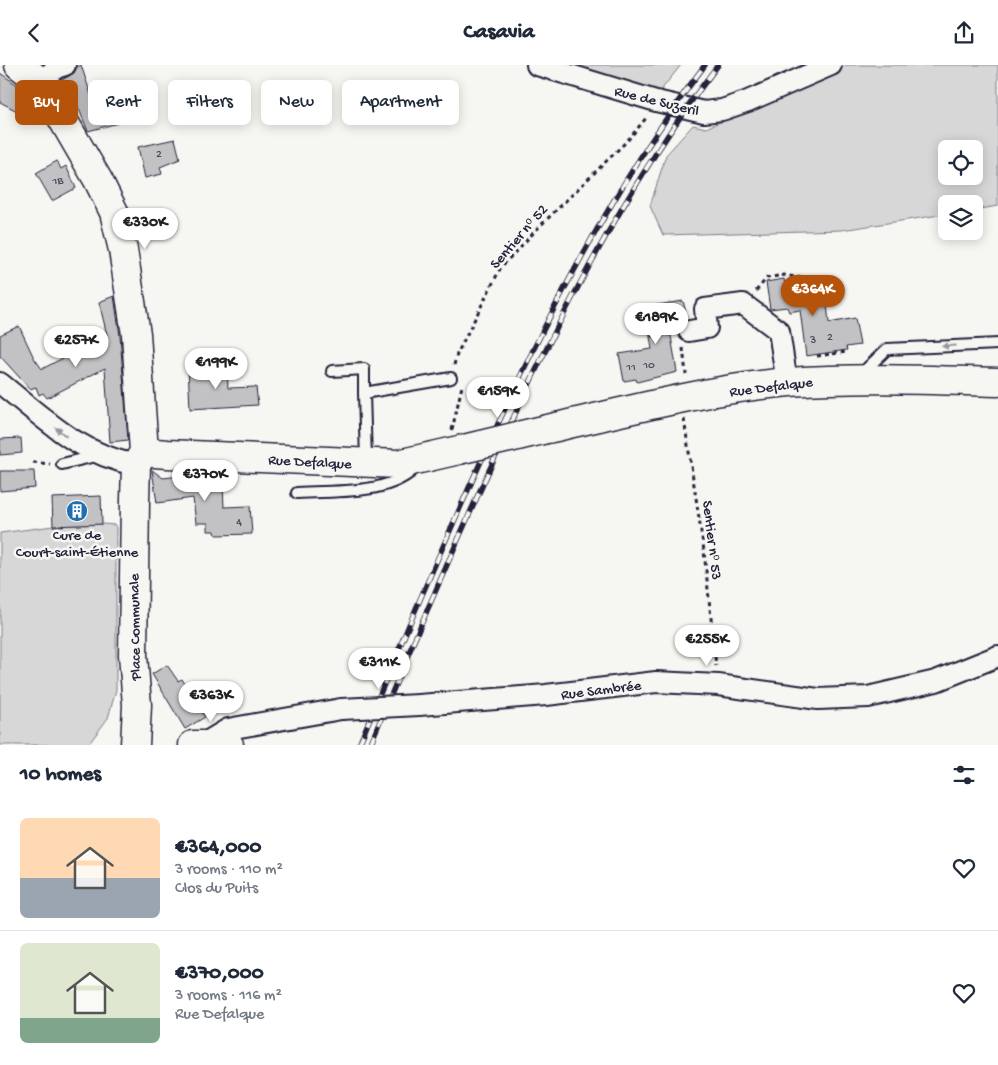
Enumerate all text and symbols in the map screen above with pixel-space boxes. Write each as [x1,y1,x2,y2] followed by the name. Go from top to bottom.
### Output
[20,19,48,47] icon: back
[950,19,978,47] icon: share
[463,20,535,46] text: Casavia
[15,80,78,125] chip: Buy
[88,80,158,125] chip: Rent
[168,80,251,125] chip: Filters
[261,80,332,125] chip: New
[342,80,459,125] chip: Apartment
[612,83,701,121] street label: Rue de Suzeril
[938,140,983,240] map controls
[938,140,983,185] button: locate
[156,148,162,162] house number: 2
[52,175,64,189] house number: 1B
[938,195,983,240] button: layers
[487,201,552,273] street label: Sentier nᵒ 52
[110,207,180,250] pin: €330K
[123,214,167,233] text: €330K
[778,275,848,317] pin: €364K
[792,281,834,300] text: €364K
[621,303,691,345] pin: €189K
[635,309,677,328] text: €189K
[41,325,111,368] pin: €257K
[827,331,833,345] house number: 2
[55,332,97,351] text: €257K
[809,334,816,348] house number: 3
[941,342,957,350] one-way arrow
[181,347,251,390] pin: €199K
[196,354,236,373] text: €199K
[642,359,655,373] house number: 10
[625,361,636,375] house number: 11
[729,374,814,402] street label: Rue Defalque
[463,377,533,419] pin: €159K
[477,383,519,402] text: €159K
[55,426,68,437] one-way arrow
[268,452,352,474] street label: Rue Defalque
[170,459,240,502] pin: €370K
[183,466,227,485] text: €370K
[65,499,89,523] building icon: Cure de Court-saint-Étienne
[697,500,725,581] street label: Sentier nᵒ 53
[236,516,242,530] house number: 4
[16,527,139,562] place label: Cure de Court-saint-Étienne
[126,573,146,682] street label: Place Communale
[672,625,742,667] pin: €255K
[685,631,729,650] text: €255K
[344,647,414,690] pin: €311K
[359,654,399,673] text: €311K
[560,677,643,705] street label: Rue Sambrée
[176,681,246,723] pin: €363K
[189,687,233,706] text: €363K
[950,761,978,789] icon: filters
[20,763,101,788] text: 10 homes
[175,836,261,861] text: €364,000
[60,838,120,898] icon: home
[950,854,978,882] icon: heart
[175,861,283,880] text: 3 rooms · 110 m²
[175,880,258,899] text: Clos du Puits
[175,962,264,987] text: €370,000
[60,963,120,1023] icon: home
[950,979,978,1007] icon: heart
[175,987,282,1006] text: 3 rooms · 116 m²
[175,1006,264,1025] text: Rue Defalque

